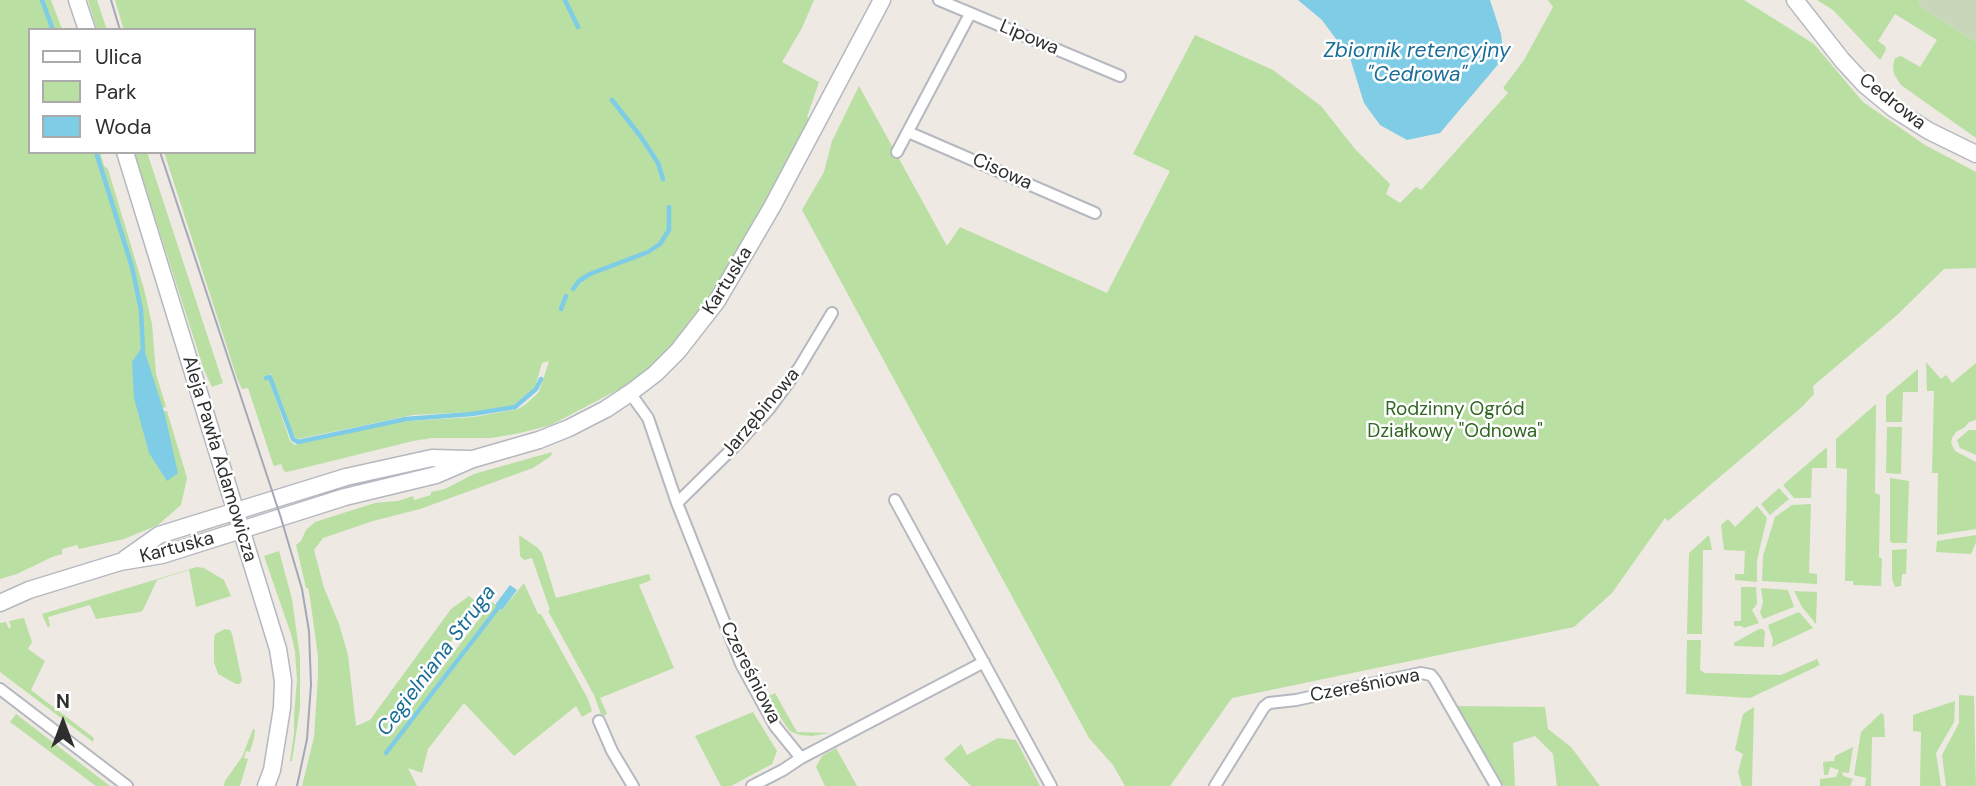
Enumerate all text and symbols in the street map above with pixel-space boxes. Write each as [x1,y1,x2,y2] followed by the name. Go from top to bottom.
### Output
[996,15,1062,61] street label: Lipowa
[28,28,256,154] legend
[1323,38,1511,88] water label: Zbiornik retencyjny "Cedrowa"
[95,43,142,71] text: Ulica
[1854,69,1930,135] street label: Cedrowa
[95,78,136,106] text: Park
[95,113,151,141] text: Woda
[969,149,1035,195] street label: Cisowa
[698,243,758,319] street label: Kartuska
[177,353,261,565] street label: Aleja Pawła Adamowicza
[717,364,805,462] street label: Jarzębinowa
[1367,399,1543,443] park label: Rodzinny Ogród Działkowy "Odnowa"
[137,527,217,569] street label: Kartuska
[372,581,502,741] water label: Cegielniana Struga
[715,618,785,728] street label: Czereśniowa
[1308,664,1422,708] street label: Czereśniowa
[28,688,98,758] north arrow
[56,689,70,714] text: N

